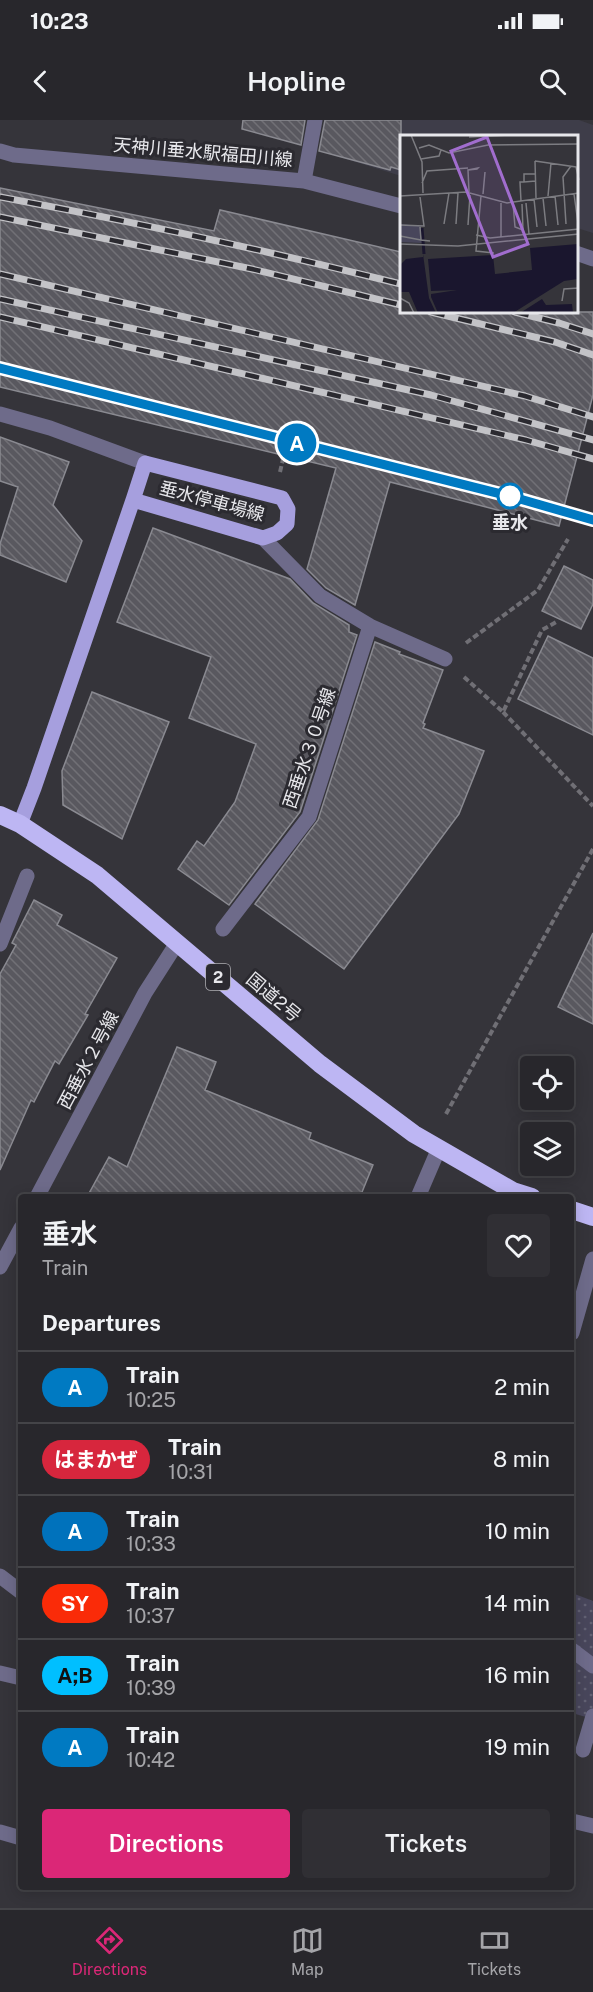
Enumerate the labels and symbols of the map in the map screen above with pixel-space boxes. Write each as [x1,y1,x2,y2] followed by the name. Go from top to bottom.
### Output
[112,134,294,170] street label: 天神川垂水駅福田川線
[400,135,578,314] inset map
[278,424,316,462] line badge: A
[157,477,267,525] street label: 垂水停車場線
[497,483,523,509] marker: 垂水
[492,512,528,533] place label: 垂水
[279,685,339,811] street label: 西垂水３０号線
[206,964,230,990] road number: 2
[242,968,306,1026] street label: 国道2号
[53,1007,123,1113] street label: 西垂水２号線

